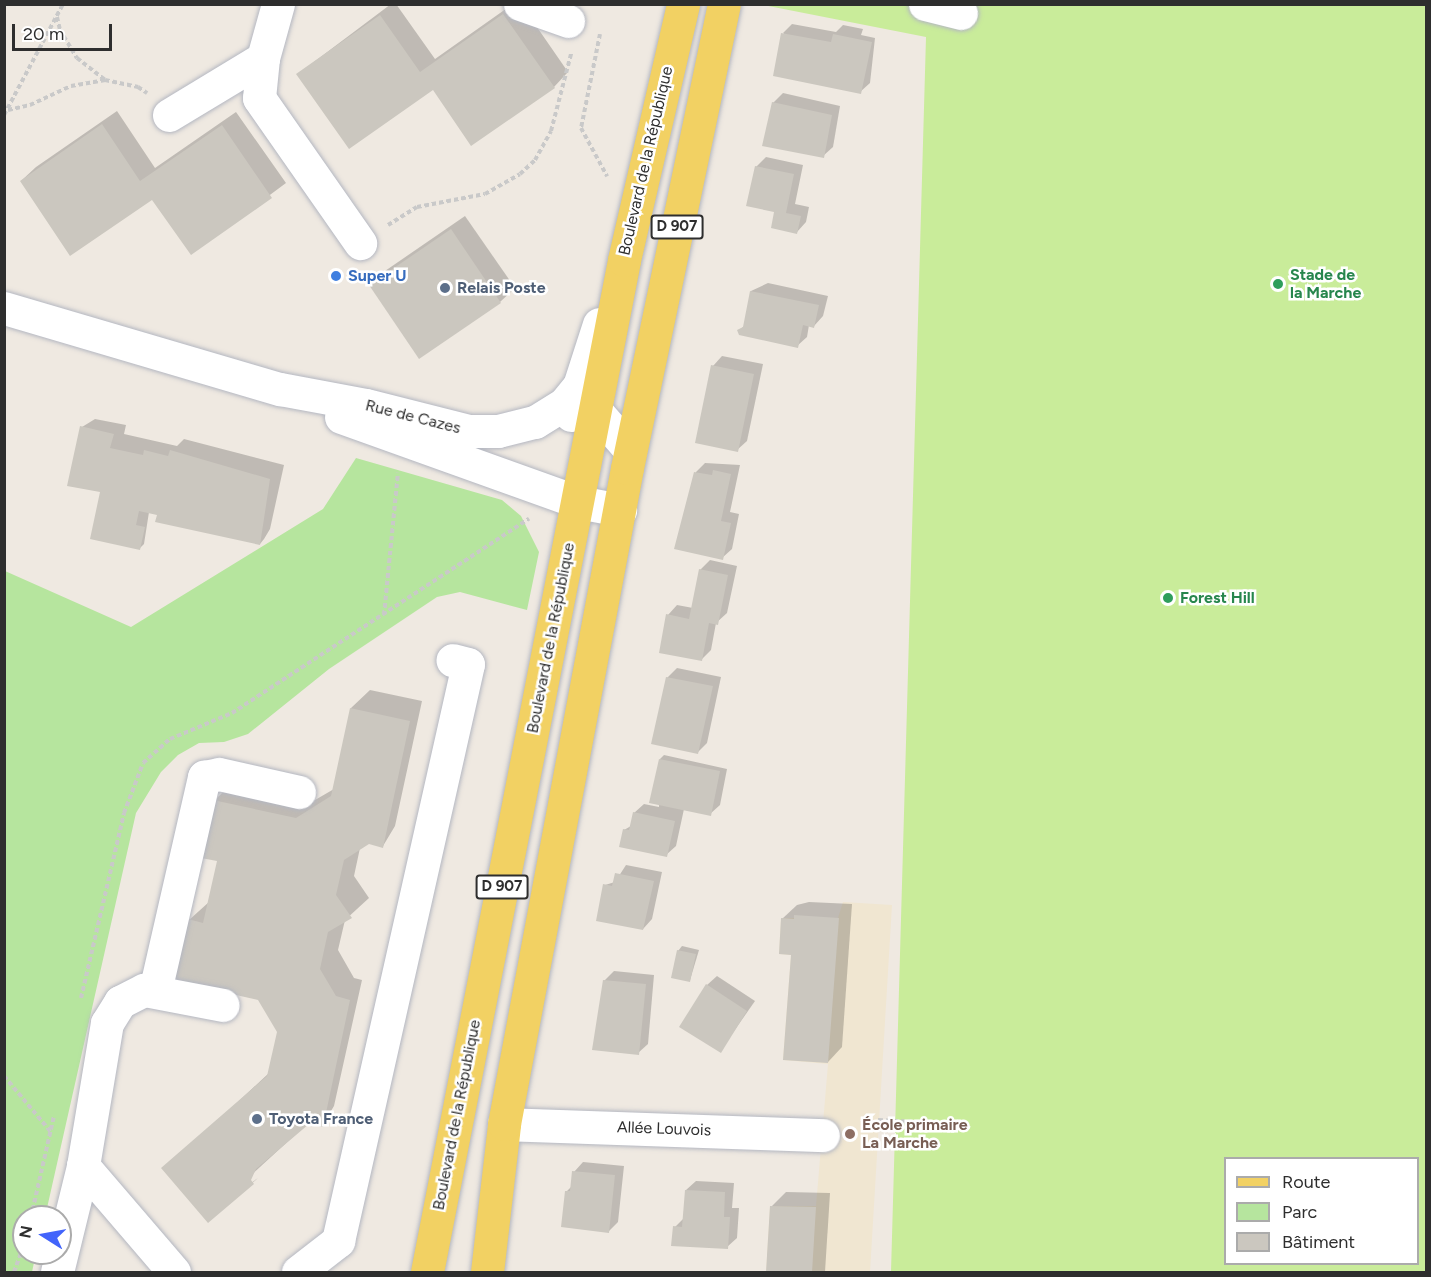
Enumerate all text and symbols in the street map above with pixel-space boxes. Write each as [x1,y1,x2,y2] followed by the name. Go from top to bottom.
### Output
[15,12,116,50] scale bar
[23,23,64,45] text: 20 m
[615,65,677,257] street label: Boulevard de la République
[650,215,704,239] road number: D 907
[1290,265,1361,303] place label: Stade de la Marche
[348,266,406,286] place label: Super U
[329,269,343,283] marker: Super U
[1271,277,1285,291] marker: Stade de la Marche
[457,278,545,298] place label: Relais Poste
[438,281,452,295] marker: Relais Poste
[363,396,463,438] street label: Rue de Cazes
[523,541,579,735] street label: Boulevard de la République
[1180,588,1255,608] place label: Forest Hill
[1161,591,1175,605] marker: Forest Hill
[475,875,529,899] road number: D 907
[429,1018,485,1212] street label: Boulevard de la République
[269,1109,373,1129] place label: Toyota France
[250,1112,264,1126] marker: Toyota France
[862,1115,968,1153] place label: École primaire La Marche
[616,1118,712,1140] street label: Allée Louvois
[843,1127,857,1141] marker: École primaire La Marche
[1224,1157,1419,1265] legend
[1282,1171,1330,1193] text: Route
[1282,1201,1317,1223] text: Parc
[12,1205,72,1265] north arrow
[15,1224,36,1240] text: N
[1282,1231,1355,1253] text: Bâtiment

